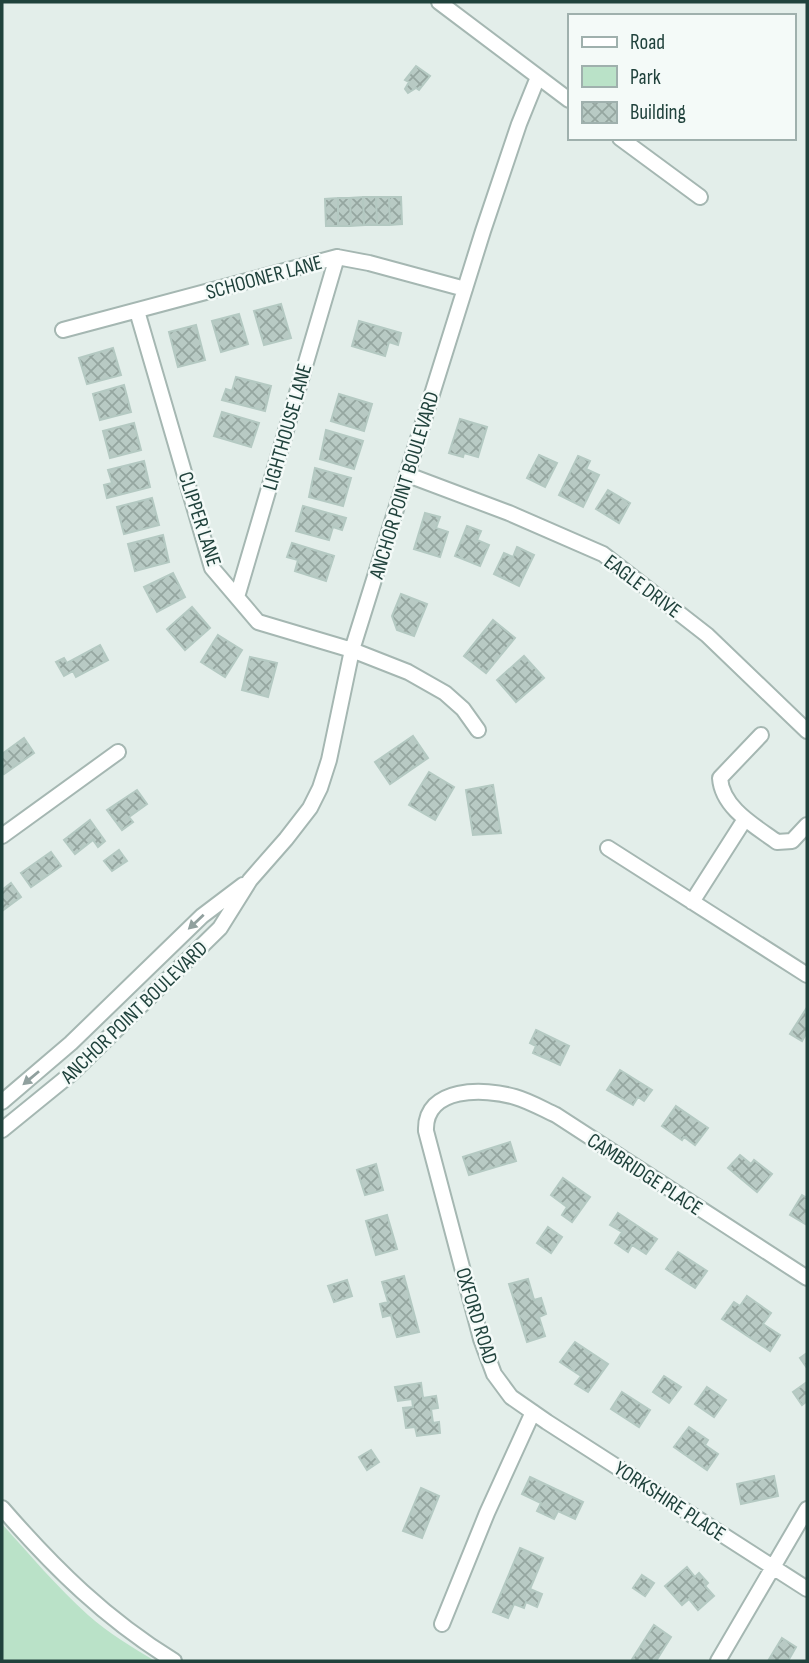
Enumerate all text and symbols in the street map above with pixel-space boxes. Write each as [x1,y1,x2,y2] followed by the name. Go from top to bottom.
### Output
[568,14,795,140] legend
[630,30,665,55] text: Road
[630,65,661,90] text: Park
[630,100,686,125] text: Building
[203,250,325,305] street label: SCHOONER LANE
[257,361,317,493] street label: LIGHTHOUSE LANE
[364,389,445,583] street label: ANCHOR POINT BOULEVARD
[173,469,227,570] street label: CLIPPER LANE
[599,549,686,623] street label: EAGLE DRIVE
[188,913,205,929] one-way arrow
[55,936,213,1090] street label: ANCHOR POINT BOULEVARD
[23,1070,40,1085] one-way arrow
[582,1128,707,1221] street label: CAMBRIDGE PLACE
[450,1265,503,1368] street label: OXFORD ROAD
[609,1456,730,1547] street label: YORKSHIRE PLACE

